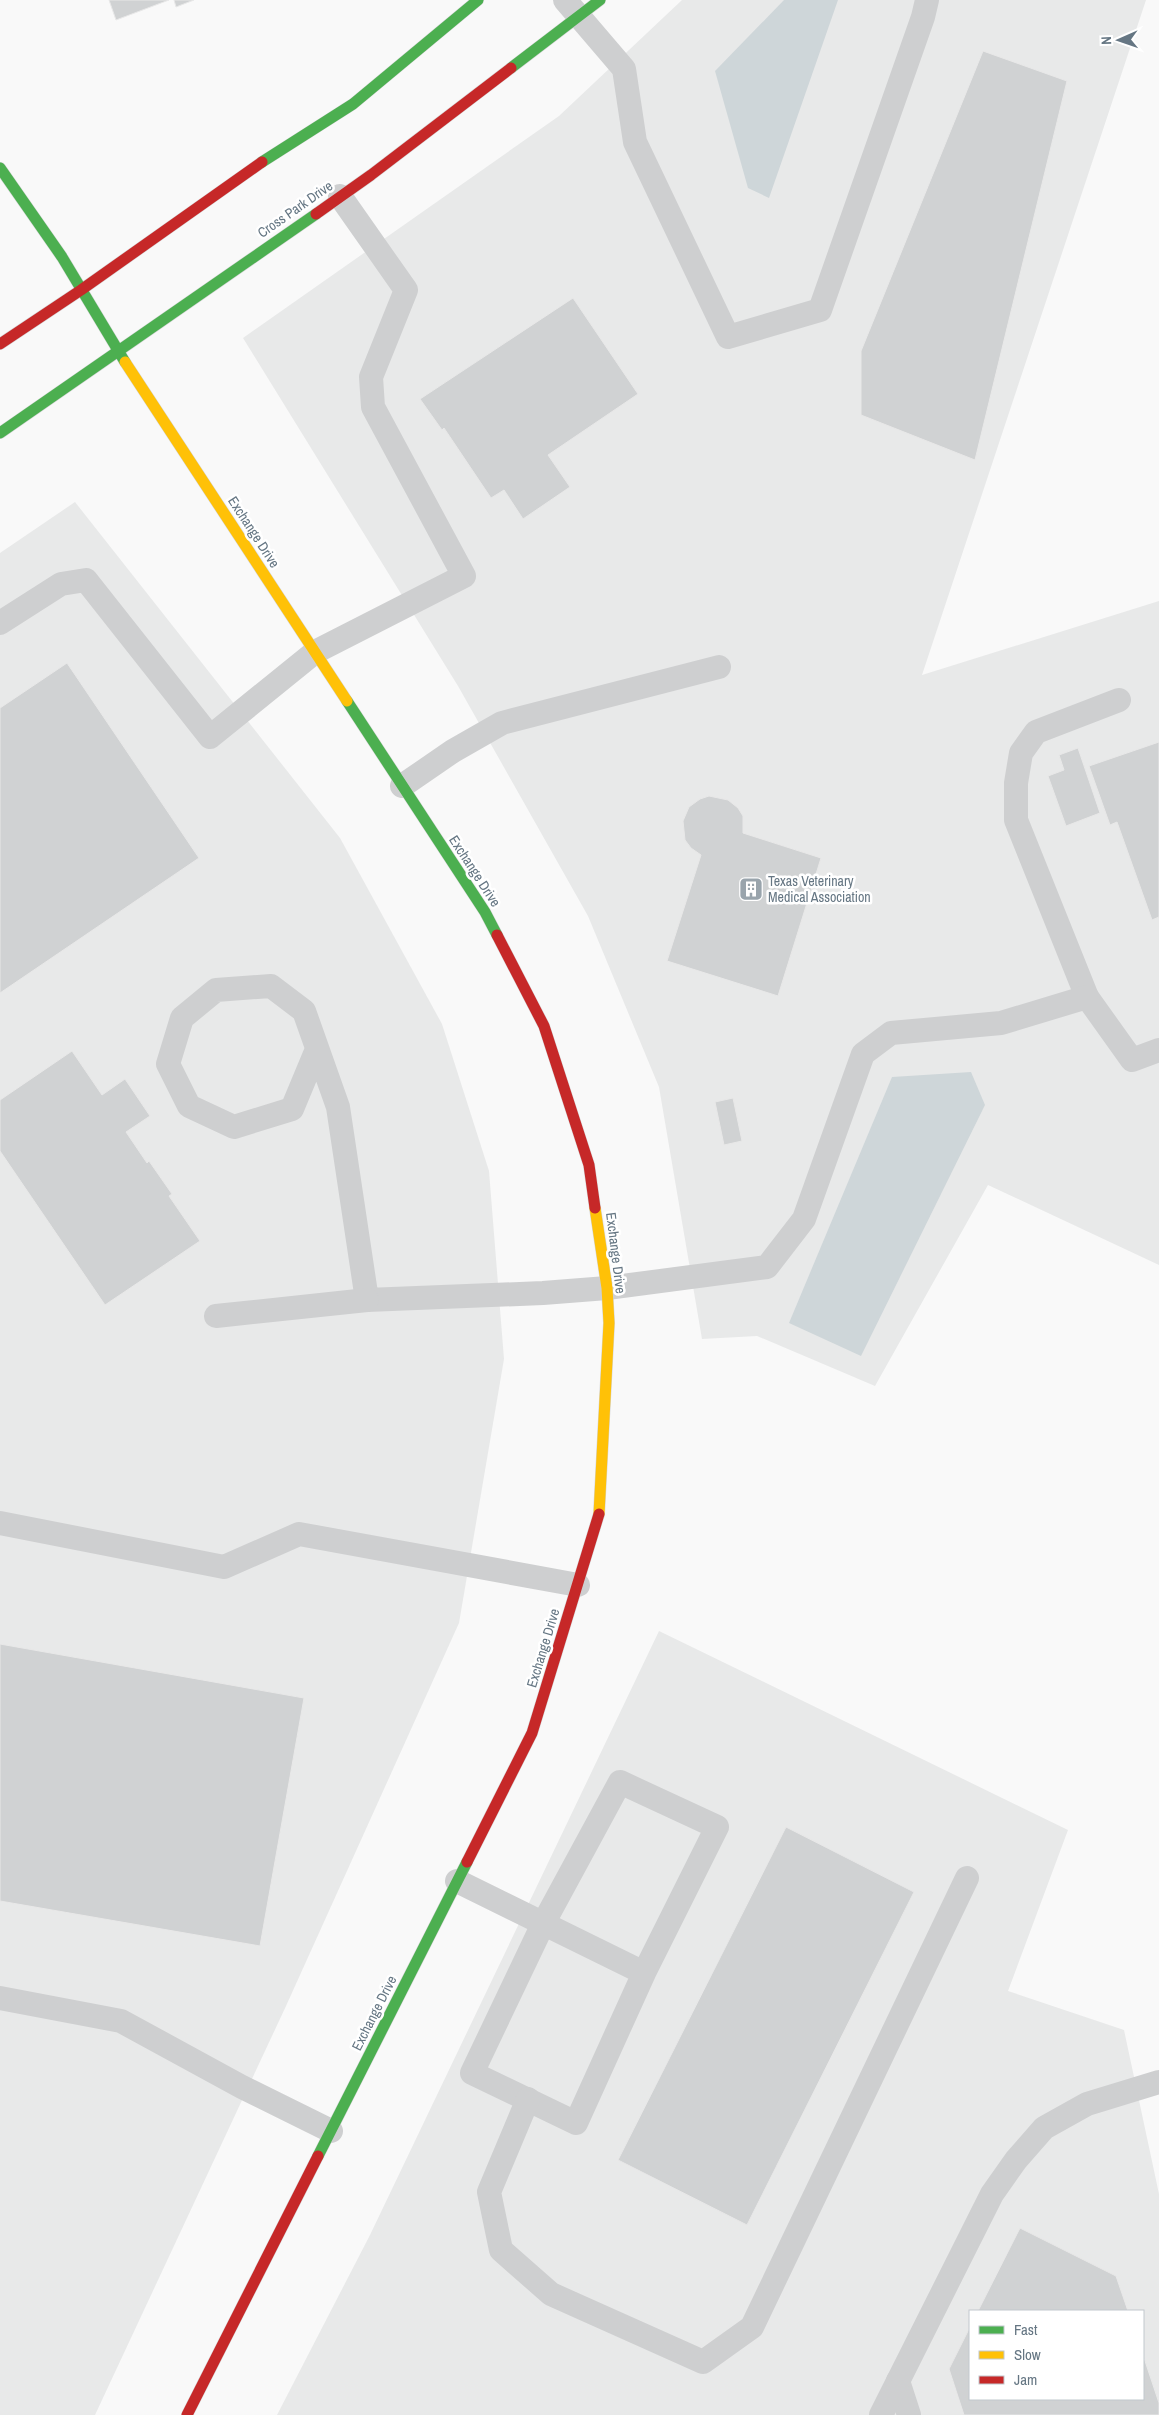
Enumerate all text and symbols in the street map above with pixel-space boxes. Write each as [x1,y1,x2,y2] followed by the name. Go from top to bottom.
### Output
[1094,15,1144,65] north arrow
[1097,36,1115,45] text: N
[254,177,336,241] street label: Cross Park Drive
[224,493,284,571] street label: Exchange Drive
[445,832,505,910] street label: Exchange Drive
[768,872,871,906] place label: Texas Veterinary Medical Association
[738,876,764,902] building icon: Texas Veterinary Medical Association
[602,1211,630,1295] street label: Exchange Drive
[522,1606,564,1690] street label: Exchange Drive
[347,1973,401,2053] street label: Exchange Drive
[969,2310,1144,2400] legend
[1014,2319,1038,2340] text: Fast
[1014,2344,1041,2365] text: Slow
[1014,2369,1037,2390] text: Jam

